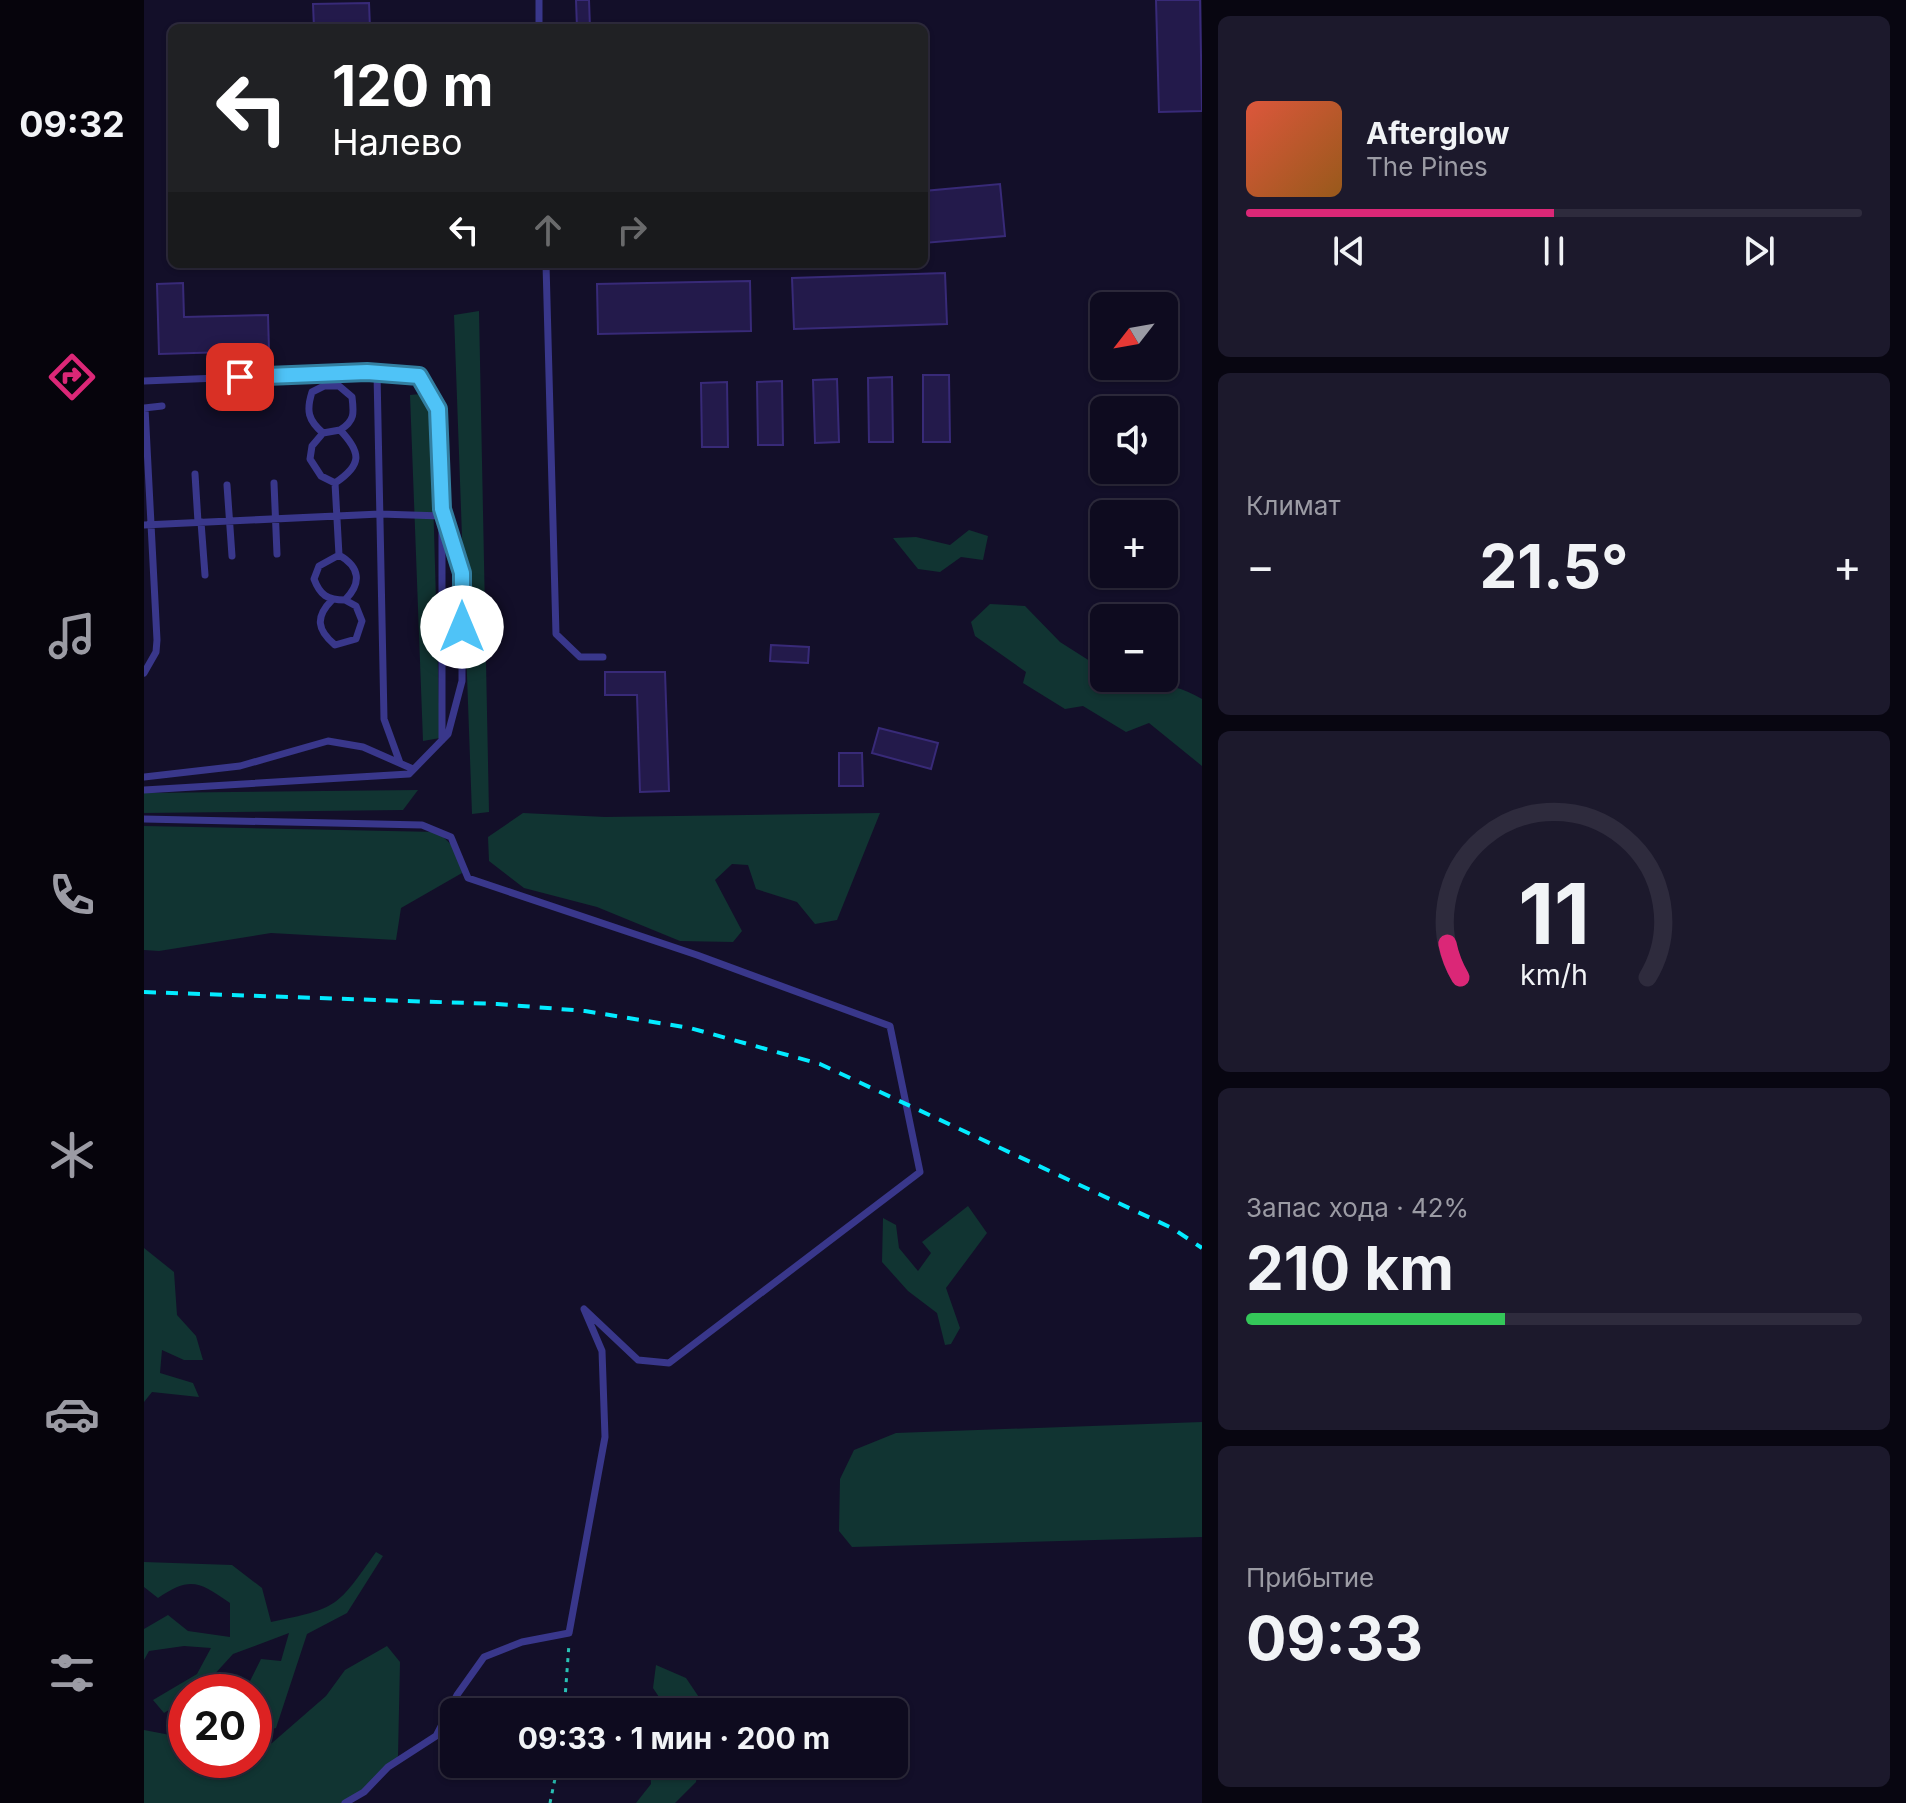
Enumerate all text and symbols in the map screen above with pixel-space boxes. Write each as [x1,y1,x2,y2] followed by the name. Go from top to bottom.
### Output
[332,52,494,120] text: 120 m
[200,56,304,160] icon: left
[19,102,125,146] text: 09:32
[1366,115,1510,151] text: Afterglow
[332,120,463,164] text: Налево
[1366,151,1488,182] text: The Pines
[442,208,486,252] icon: left
[526,208,570,252] icon: ahead
[610,208,654,252] icon: right
[1327,229,1371,273] icon: previous
[1532,229,1576,273] icon: pause
[1737,229,1781,273] icon: next
[1090,292,1178,380] north arrow
[1090,292,1178,692] map controls
[206,343,274,411] pin
[44,349,100,405] icon: directions
[218,355,262,399] icon: arrive
[1090,396,1178,484] button: sound
[1246,490,1341,521] text: Климат
[1090,500,1178,588] button: +
[1480,530,1628,602] text: 21.5°
[1246,539,1275,593] text: −
[1833,539,1862,593] text: +
[420,585,504,669] position arrow
[1090,604,1178,692] button: −
[44,608,100,664] icon: music
[1518,862,1590,963] text: 11
[44,867,100,923] icon: phone
[1520,957,1588,992] text: km/h
[44,1127,100,1183] icon: climate
[1246,1192,1469,1223] text: Запас хода · 42%
[1246,1232,1454,1304] text: 210 km
[44,1386,100,1442] icon: car
[1246,1562,1374,1593] text: Прибытие
[1246,1602,1423,1674] text: 09:33
[44,1645,100,1701] icon: filters
[168,1674,272,1778] speed limit sign: 20
[518,1720,830,1756] text: 09:33 · 1 мин · 200 m

